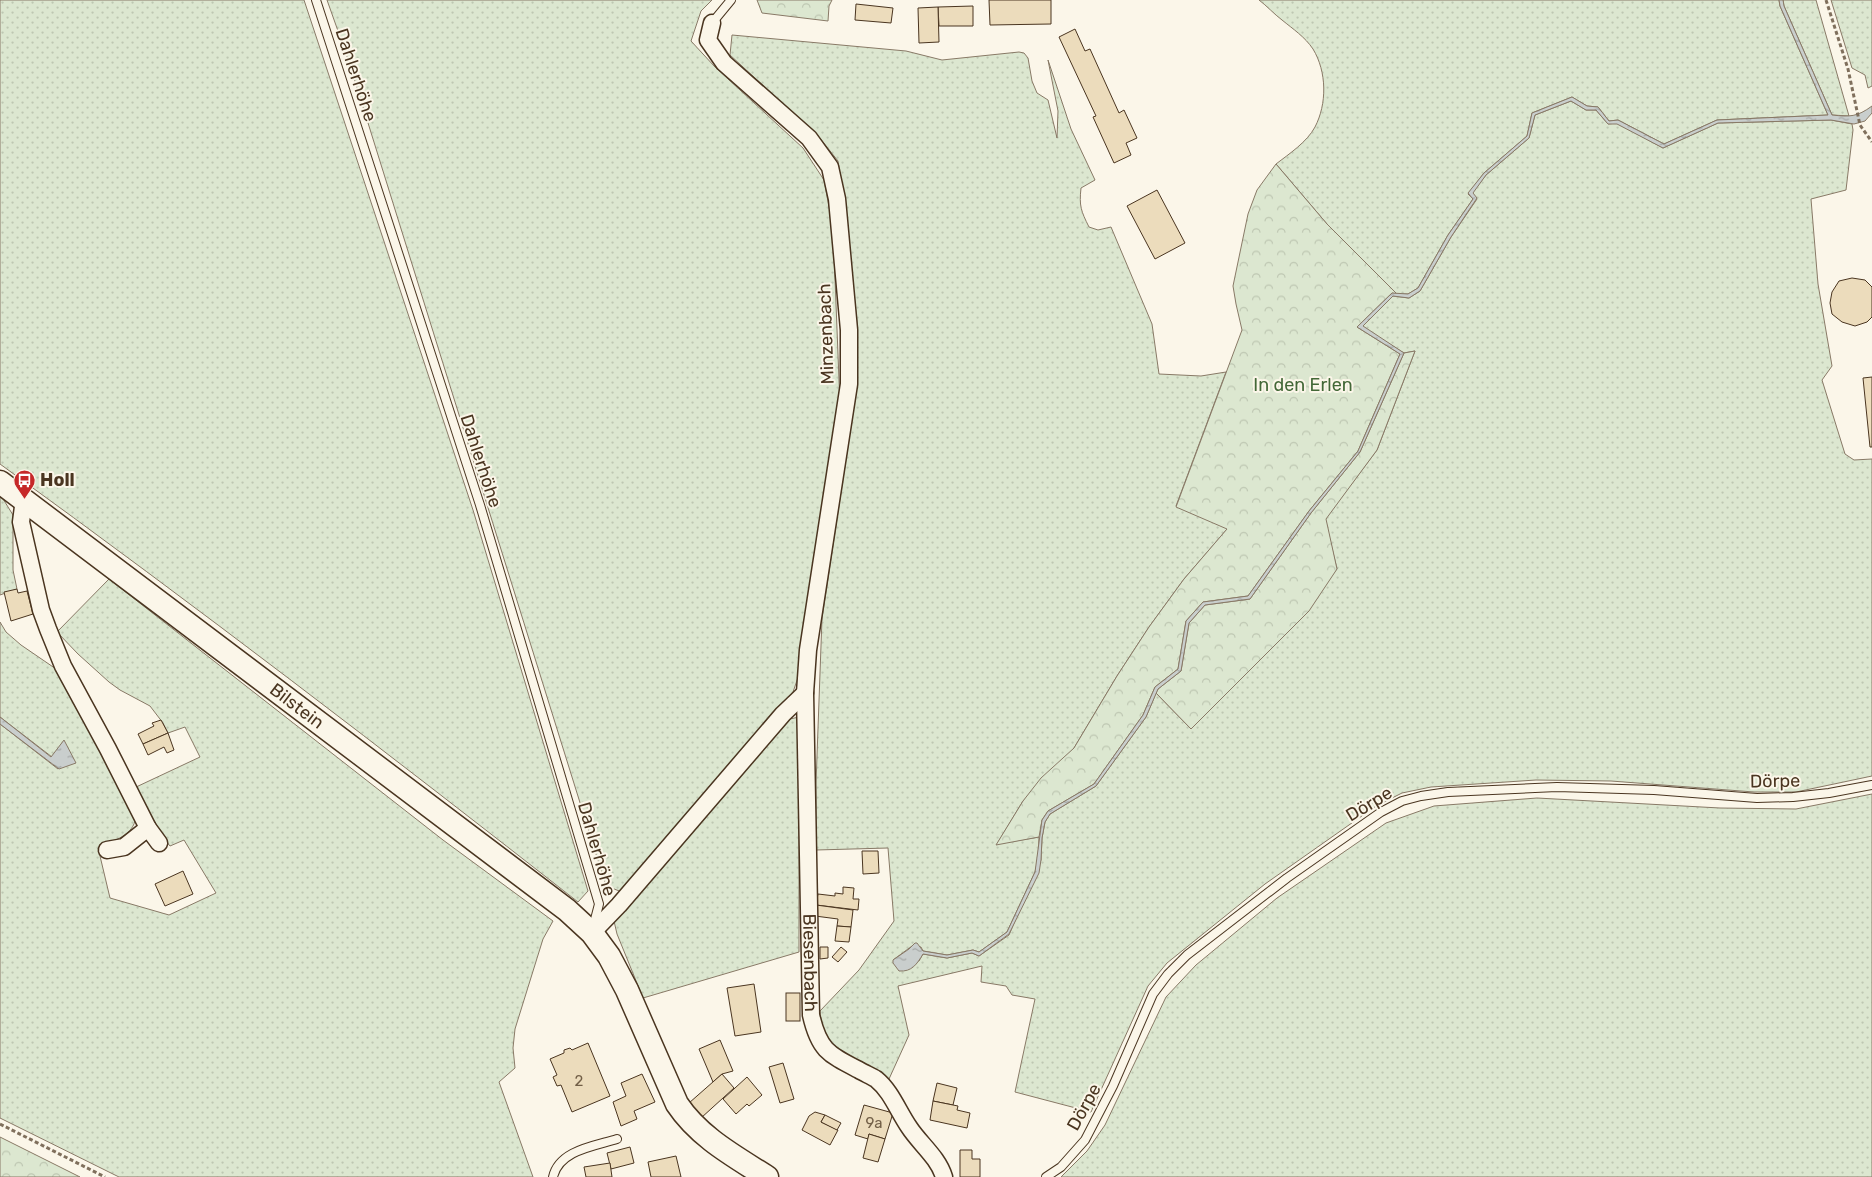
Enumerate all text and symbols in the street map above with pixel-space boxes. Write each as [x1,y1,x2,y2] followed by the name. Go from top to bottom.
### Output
[331,26,381,124] street label: Dahlerhöhe
[813,283,839,385] street label: Minzenbach
[1253,374,1353,396] park label: In den Erlen
[456,412,506,510] street label: Dahlerhöhe
[12,468,36,499] bus stop icon: Holl
[40,469,75,491] place label: Holl
[265,679,328,734] street label: Bilstein
[1750,770,1800,792] street label: Dörpe
[1342,782,1396,826] street label: Dörpe
[573,799,621,899] street label: Dahlerhöhe
[798,913,822,1012] street label: Biesenbach
[575,1072,584,1090] house number: 2
[1062,1080,1106,1134] street label: Dörpe
[865,1114,883,1132] house number: 9a

